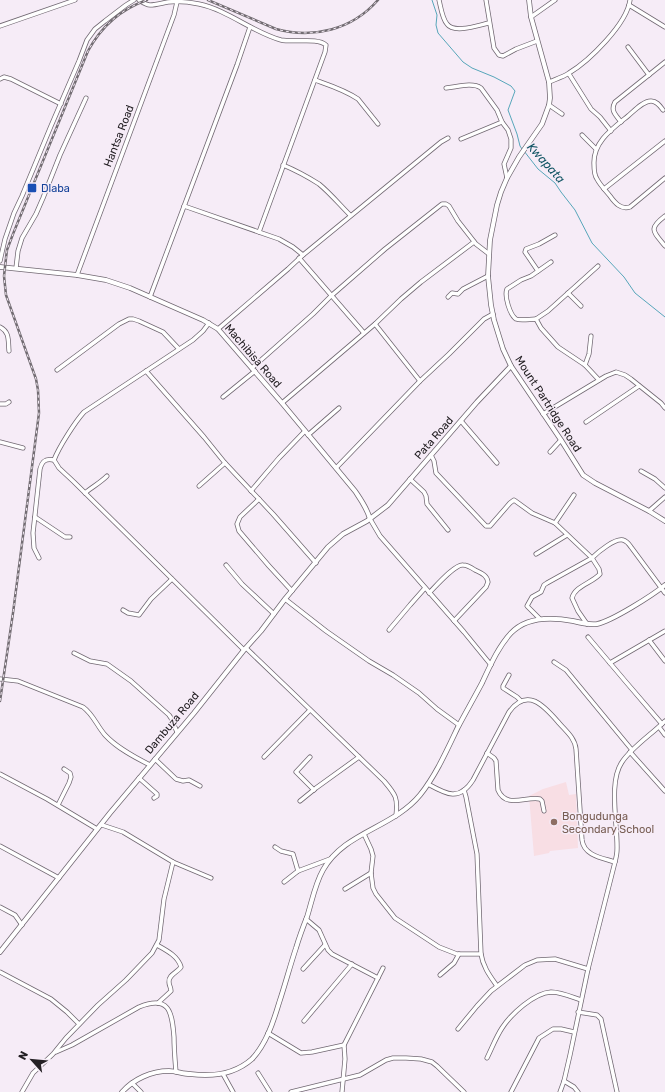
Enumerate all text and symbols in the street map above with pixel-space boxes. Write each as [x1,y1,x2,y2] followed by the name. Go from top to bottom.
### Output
[101,103,137,169] street label: Hantsa Road
[524,140,568,186] water label: Kwapata
[26,182,38,194] marker: Dlaba
[41,182,70,195] place label: Dlaba
[222,322,284,390] street label: Machibisa Road
[512,354,584,454] street label: Mount Partridge Road
[412,414,456,462] street label: Pata Road
[142,689,202,757] street label: Dambuza Road
[562,810,654,836] place label: Bongudunga Secondary School
[549,817,559,827] marker: Bongudunga Secondary School
[12,1040,52,1080] north arrow
[16,1049,31,1062] text: N

